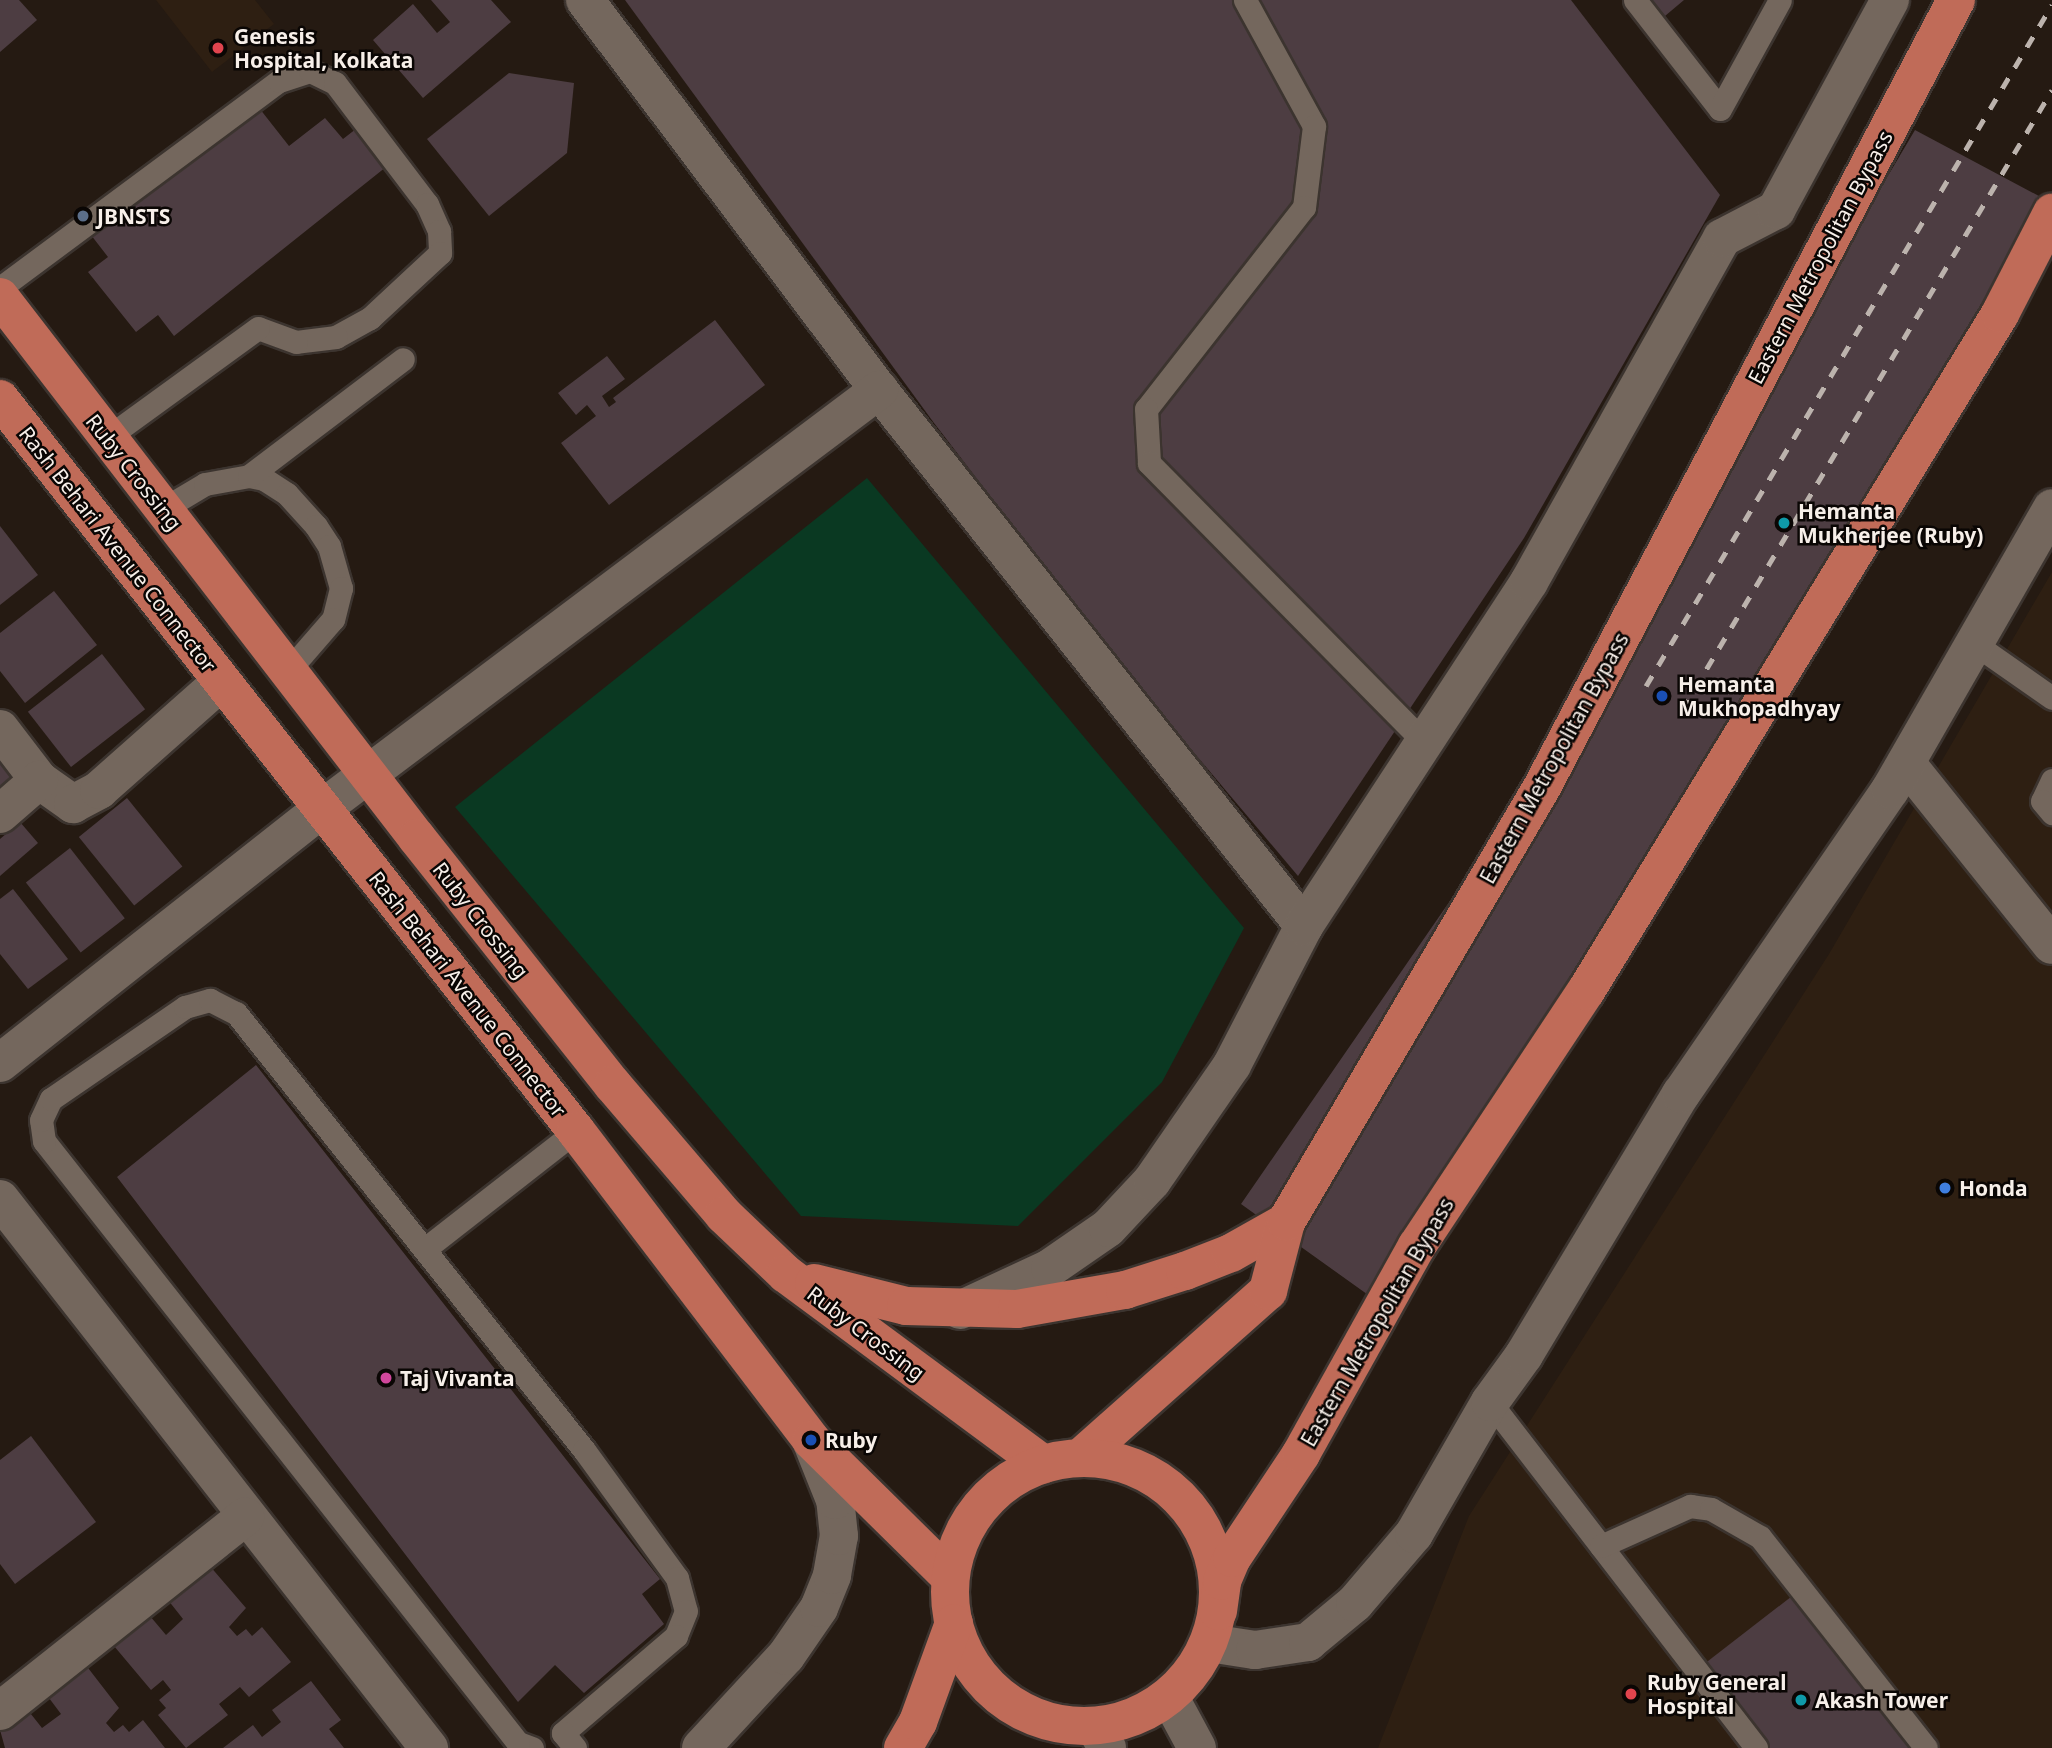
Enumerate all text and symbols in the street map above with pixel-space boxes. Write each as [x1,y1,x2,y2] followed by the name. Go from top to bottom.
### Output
[234,23,413,73] place label: Genesis Hospital, Kolkata
[208,38,228,58] marker: Genesis Hospital, Kolkata
[1742,126,1898,388] street label: Eastern Metropolitan Bypass
[97,203,170,229] place label: JBNSTS
[75,208,91,224] marker: JBNSTS
[81,409,187,535] street label: Ruby Crossing
[14,421,222,677] street label: Rash Behari Avenue Connector
[1798,498,1983,548] place label: Hemanta Mukherjee (Ruby)
[1776,515,1792,531] marker: Hemanta Mukherjee (Ruby)
[1474,628,1634,888] street label: Eastern Metropolitan Bypass
[1678,671,1841,721] place label: Hemanta Mukhopadhyay
[1652,686,1672,706] marker: Hemanta Mukhopadhyay
[428,857,534,983] street label: Ruby Crossing
[364,866,572,1122] street label: Rash Behari Avenue Connector
[1959,1175,2028,1201] place label: Honda
[1937,1180,1953,1196] marker: Honda
[1295,1193,1459,1451] street label: Eastern Metropolitan Bypass
[802,1281,930,1385] street label: Ruby Crossing
[400,1365,515,1391] place label: Taj Vivanta
[378,1370,394,1386] marker: Taj Vivanta
[825,1427,877,1453] place label: Ruby
[803,1432,819,1448] marker: Ruby
[1647,1669,1786,1719] place label: Ruby General Hospital
[1621,1684,1641,1704] marker: Ruby General Hospital
[1815,1687,1948,1713] place label: Akash Tower
[1793,1692,1809,1708] marker: Akash Tower

